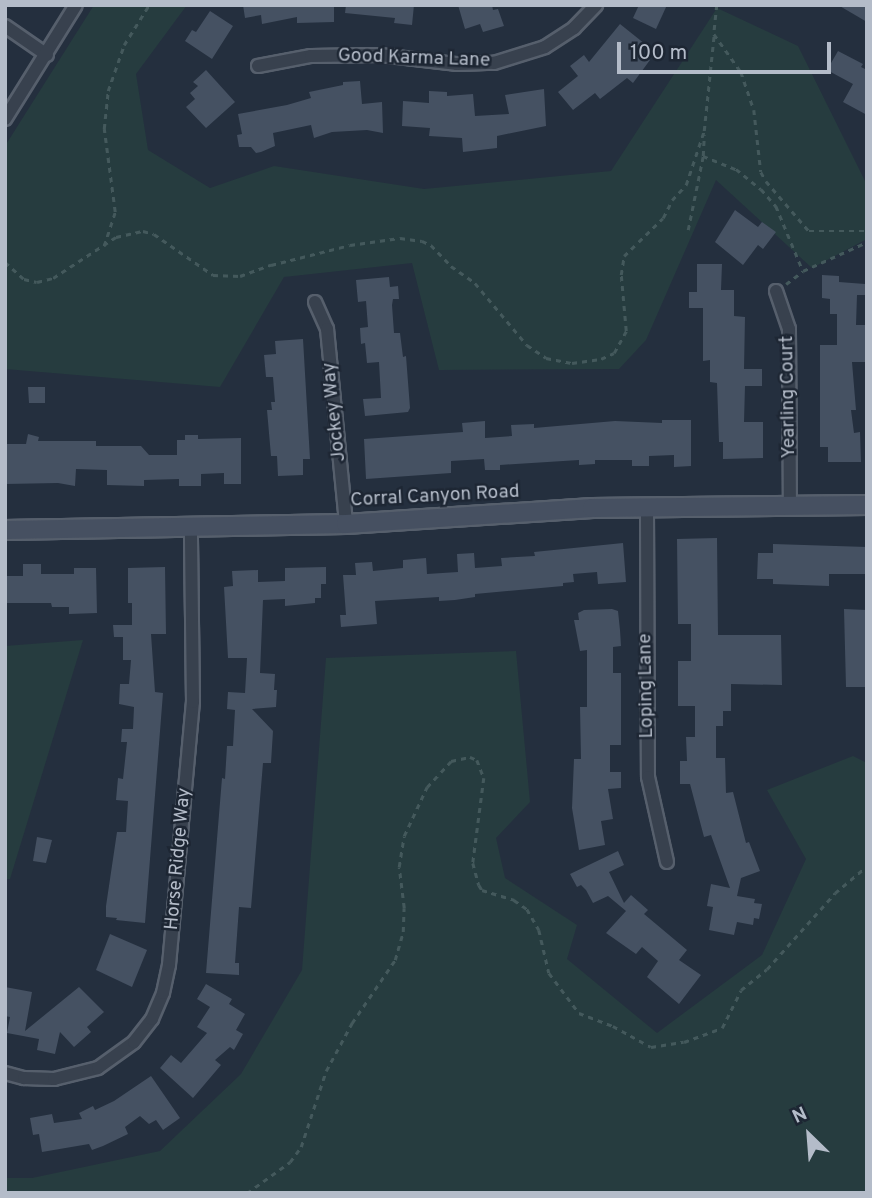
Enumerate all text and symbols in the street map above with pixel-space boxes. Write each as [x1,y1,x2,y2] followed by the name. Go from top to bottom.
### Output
[620,28,834,72] scale bar
[630,40,687,67] text: 100 m
[337,45,491,73] street label: Good Karma Lane
[777,335,801,459] street label: Yearling Court
[318,361,352,463] street label: Jockey Way
[350,481,520,513] street label: Corral Canyon Road
[635,633,659,739] street label: Loping Lane
[161,787,197,931] street label: Horse Ridge Way
[774,1100,844,1170] north arrow
[789,1102,811,1130] text: N

